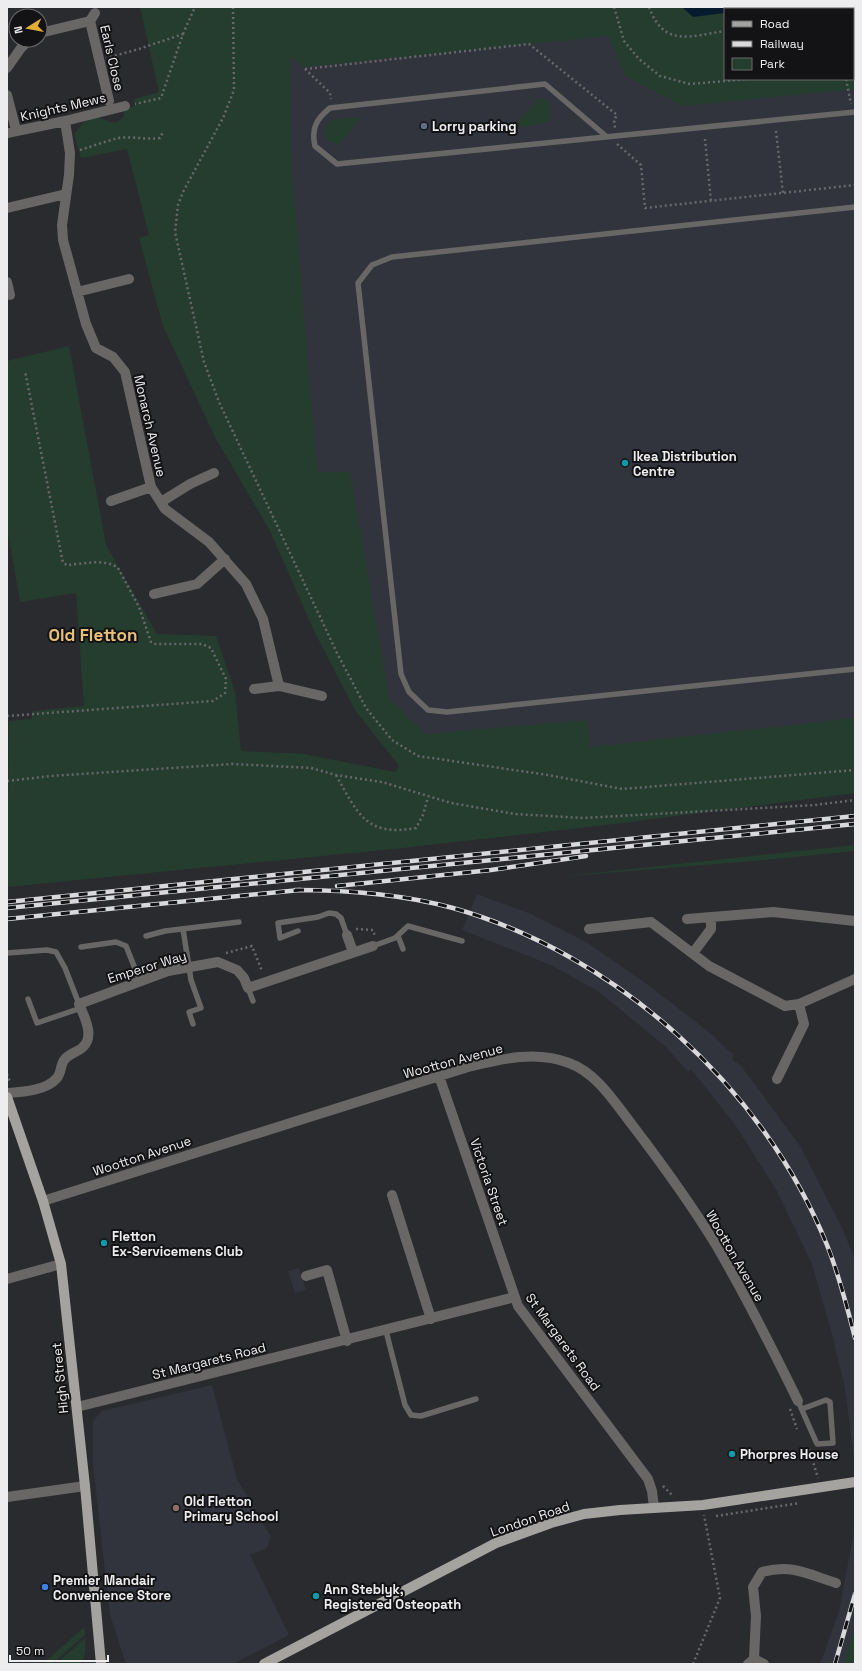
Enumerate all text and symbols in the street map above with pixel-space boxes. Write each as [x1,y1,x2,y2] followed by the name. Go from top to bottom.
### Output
[8,8,48,48] north arrow
[724,8,854,80] legend
[760,16,789,32] text: Road
[96,23,128,93] street label: Earls Close
[11,25,26,35] text: N
[760,36,804,52] text: Railway
[760,56,785,72] text: Park
[19,89,108,125] street label: Knights Mews
[432,118,517,135] place label: Lorry parking
[419,121,429,131] marker: Lorry parking
[130,373,170,479] street label: Monarch Avenue
[633,448,737,480] place label: Ikea Distribution Centre
[620,458,630,468] marker: Ikea Distribution Centre
[49,624,137,646] district label: Old Fletton
[105,947,189,987] street label: Emperor Way
[401,1040,505,1082] street label: Wootton Avenue
[91,1132,193,1180] street label: Wootton Avenue
[466,1136,512,1228] street label: Victoria Street
[702,1207,768,1305] street label: Wootton Avenue
[112,1228,243,1260] place label: Fletton Ex-Servicemens Club
[99,1238,109,1248] marker: Fletton Ex-Servicemens Club
[522,1290,604,1394] street label: St Margarets Road
[150,1339,268,1383] street label: St Margarets Road
[48,1342,72,1414] street label: High Street
[740,1446,839,1463] place label: Phorpres House
[727,1449,737,1459] marker: Phorpres House
[184,1493,278,1525] place label: Old Fletton Primary School
[488,1498,572,1540] street label: London Road
[171,1503,181,1513] marker: Old Fletton Primary School
[53,1572,171,1604] place label: Premier Mandair Convenience Store
[324,1581,461,1613] place label: Ann Steblyk, Registered Osteopath
[40,1582,50,1592] marker: Premier Mandair Convenience Store
[311,1591,321,1601] marker: Ann Steblyk, Registered Osteopath
[10,1637,108,1663] scale bar
[16,1643,44,1659] text: 50 m

